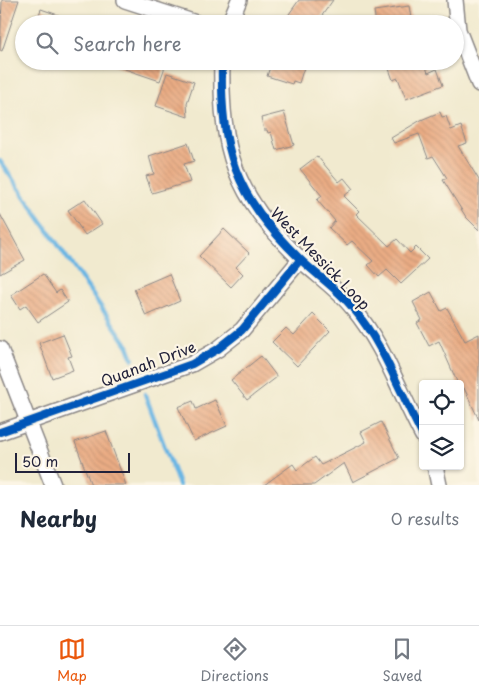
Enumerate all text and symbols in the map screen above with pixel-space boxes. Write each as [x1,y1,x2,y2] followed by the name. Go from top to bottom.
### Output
[15,15,464,70] search box
[33,29,61,57] icon: search
[73,29,182,57] text: Search here
[266,201,376,315] street label: West Messick Loop
[97,334,199,392] street label: Quanah Drive
[419,380,464,470] map controls
[419,380,464,425] button: locate
[419,425,464,470] button: layers
[15,450,130,473] scale bar
[22,451,58,472] text: 50 m
[20,502,97,534] text: Nearby
[391,506,459,530] text: 0 results
[57,635,87,686] tab: Map
[201,635,269,686] tab: Directions
[382,635,422,686] tab: Saved

